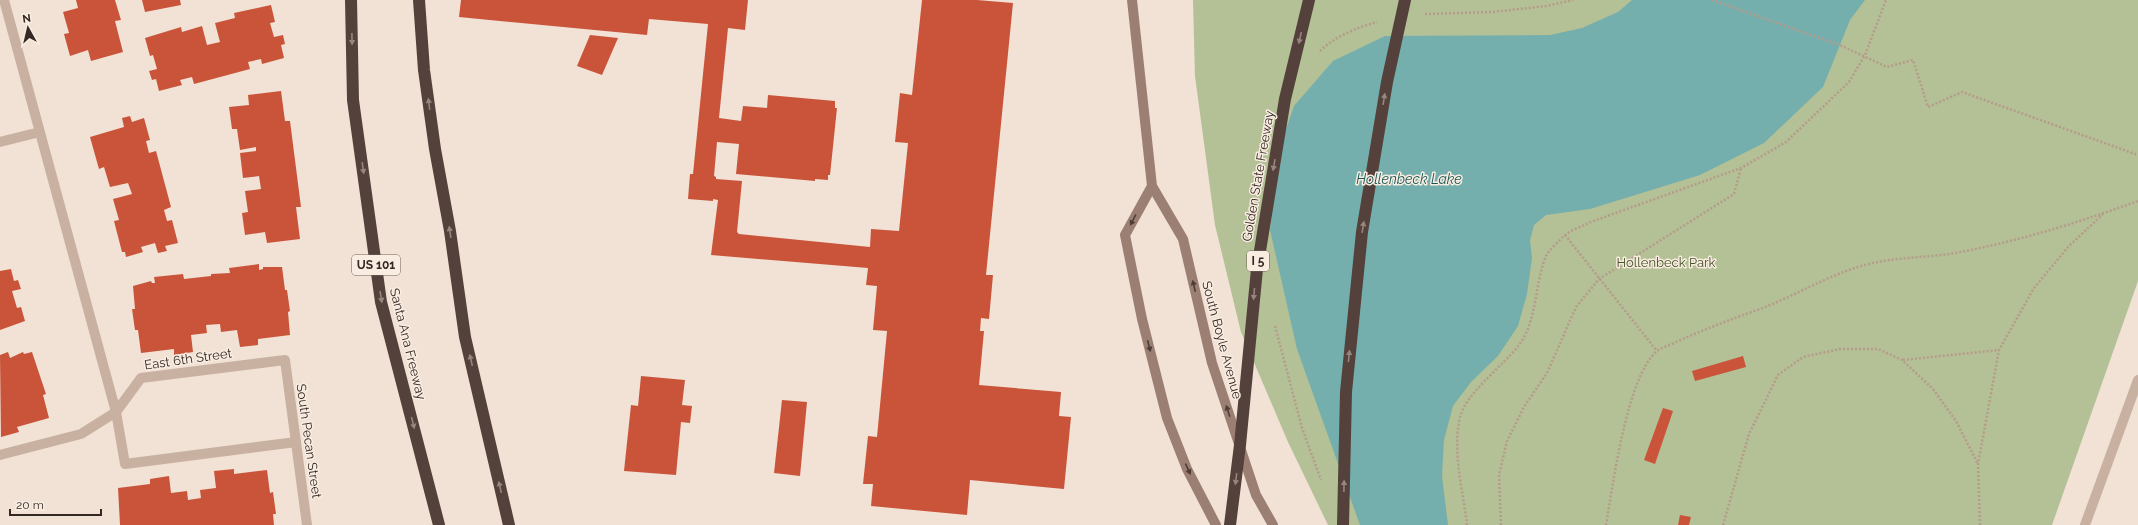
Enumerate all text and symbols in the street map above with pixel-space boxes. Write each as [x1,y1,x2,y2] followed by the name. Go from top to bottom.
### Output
[8,8,48,48] north arrow
[22,12,32,26] text: N
[1296,32,1302,44] one-way arrow
[349,33,355,46] one-way arrow
[1381,93,1387,105] one-way arrow
[426,98,432,110] one-way arrow
[1239,109,1277,243] street label: Golden State Freeway
[1271,159,1277,172] one-way arrow
[360,162,366,174] one-way arrow
[1356,171,1462,187] water label: Hollenbeck Lake
[1130,214,1136,226] one-way arrow
[1360,221,1366,233] one-way arrow
[447,226,453,238] one-way arrow
[1247,251,1269,271] road number: I 5
[352,255,400,275] road number: US 101
[1616,255,1716,270] park label: Hollenbeck Park
[1190,279,1196,292] one-way arrow
[1199,279,1245,401] street label: South Boyle Avenue
[387,287,429,401] street label: Santa Ana Freeway
[1251,288,1258,300] one-way arrow
[378,291,384,303] one-way arrow
[1146,340,1152,352] one-way arrow
[143,345,233,373] street label: East 6th Street
[1346,350,1353,362] one-way arrow
[467,354,473,367] one-way arrow
[294,383,325,500] street label: South Pecan Street
[1225,404,1231,416] one-way arrow
[410,417,416,429] one-way arrow
[1185,464,1191,475] one-way arrow
[1233,473,1239,485] one-way arrow
[1340,480,1347,492] one-way arrow
[497,481,503,493] one-way arrow
[10,491,101,517] scale bar
[16,498,44,512] text: 20 m

